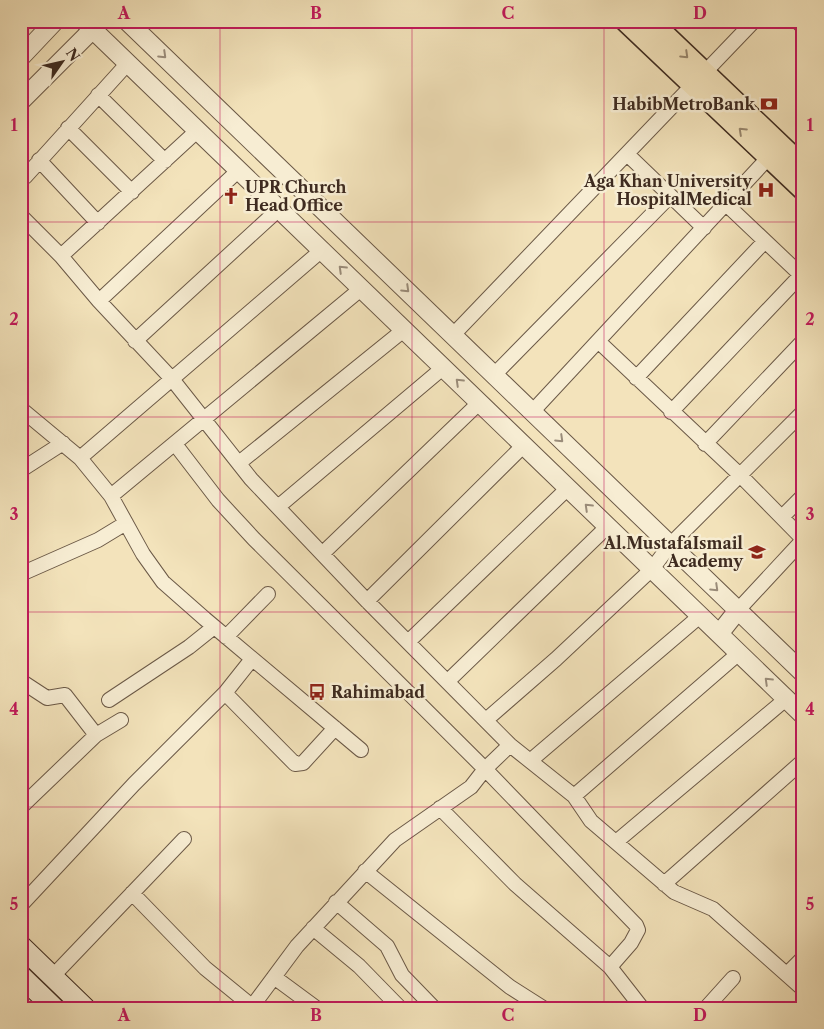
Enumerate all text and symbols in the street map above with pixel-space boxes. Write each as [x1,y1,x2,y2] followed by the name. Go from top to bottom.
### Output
[117,3,131,23] text: A
[310,3,322,23] text: B
[502,3,514,23] text: C
[693,3,707,23] text: D
[38,38,88,88] north arrow
[62,45,84,65] text: N
[157,49,166,58] one-way arrow
[680,49,689,58] one-way arrow
[612,94,755,114] place label: HabibMetroBank
[759,94,779,114] bank icon: HabibMetroBank
[10,115,18,135] text: 1
[806,115,814,135] text: 1
[738,128,747,137] one-way arrow
[583,171,753,209] place label: Aga Khan University HospitalMedical
[245,177,347,215] place label: UPR Church Head Office
[756,180,776,200] hospital icon: Aga Khan University HospitalMedical
[221,186,241,206] church icon: UPR Church Head Office
[339,266,348,275] one-way arrow
[400,283,409,292] one-way arrow
[9,309,19,329] text: 2
[805,309,815,329] text: 2
[456,379,465,388] one-way arrow
[555,433,564,442] one-way arrow
[9,504,19,524] text: 3
[585,504,594,513] one-way arrow
[805,504,815,524] text: 3
[603,533,744,571] place label: Al.MustafaIsmail Academy
[747,542,767,562] school or university icon: Al.MustafaIsmail Academy
[709,582,718,591] one-way arrow
[764,678,773,687] one-way arrow
[307,682,327,702] bus stop icon: Rahimabad
[331,682,425,702] place label: Rahimabad
[9,699,19,719] text: 4
[805,699,815,719] text: 4
[10,894,19,914] text: 5
[806,894,815,914] text: 5
[117,1005,131,1025] text: A
[310,1005,322,1025] text: B
[502,1005,514,1025] text: C
[693,1005,707,1025] text: D

